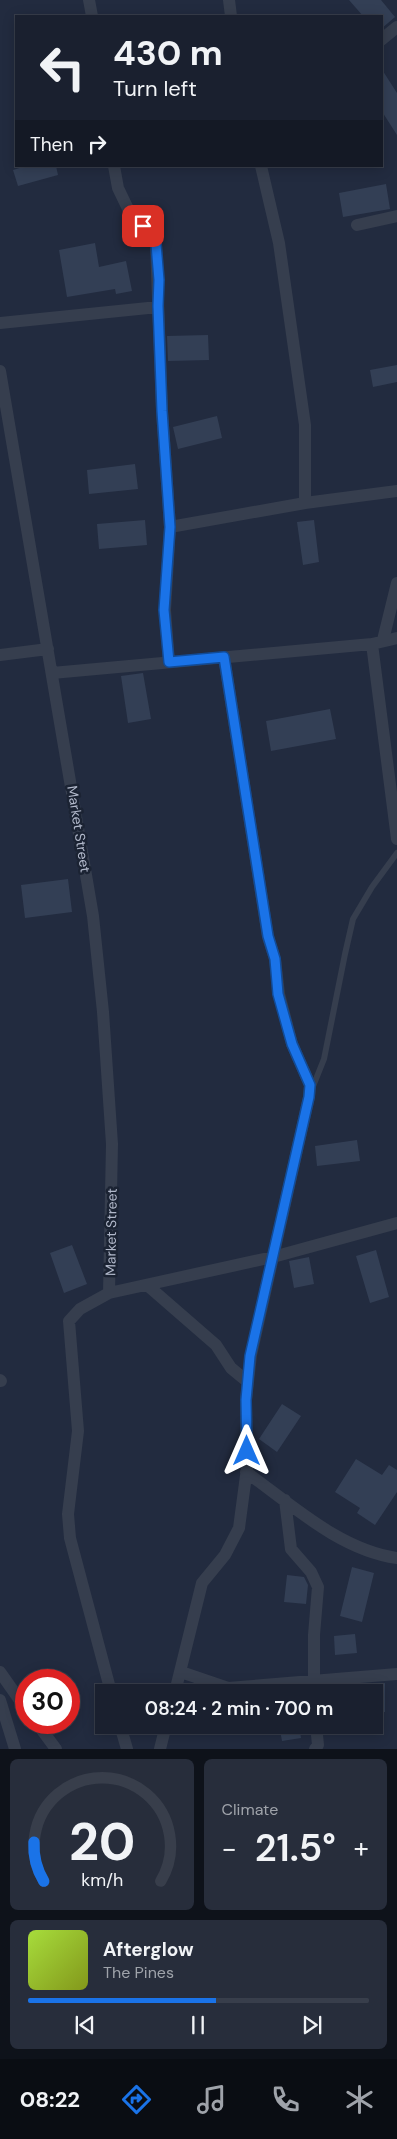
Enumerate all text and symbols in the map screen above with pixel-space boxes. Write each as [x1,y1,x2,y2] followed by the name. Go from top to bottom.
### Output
[113,30,223,76] text: 430 m
[30,35,95,100] icon: left
[113,74,197,103] text: Turn left
[83,130,111,158] icon: right
[30,132,73,157] text: Then
[122,205,164,247] pin
[129,212,157,240] icon: arrive
[63,784,95,874] street label: Market Street
[101,1188,121,1276] street label: Market Street
[220,1424,272,1476] position arrow
[15,1669,80,1734] speed limit sign: 30
[145,1696,333,1721] text: 08:24 · 2 min · 700 m
[222,1799,278,1820] text: Climate
[69,1808,135,1876] text: 20
[255,1823,336,1873] text: 21.5°
[222,1830,237,1867] text: −
[354,1830,369,1867] text: +
[81,1868,123,1892] text: km/h
[103,1937,194,1962] text: Afterglow
[103,1962,174,1983] text: The Pines
[71,2011,99,2039] icon: previous
[184,2011,212,2039] icon: pause
[298,2011,326,2039] icon: next
[119,2082,154,2117] icon: directions
[194,2082,229,2117] icon: music
[268,2082,303,2117] icon: phone
[342,2082,377,2117] icon: climate
[20,2085,80,2114] text: 08:22

